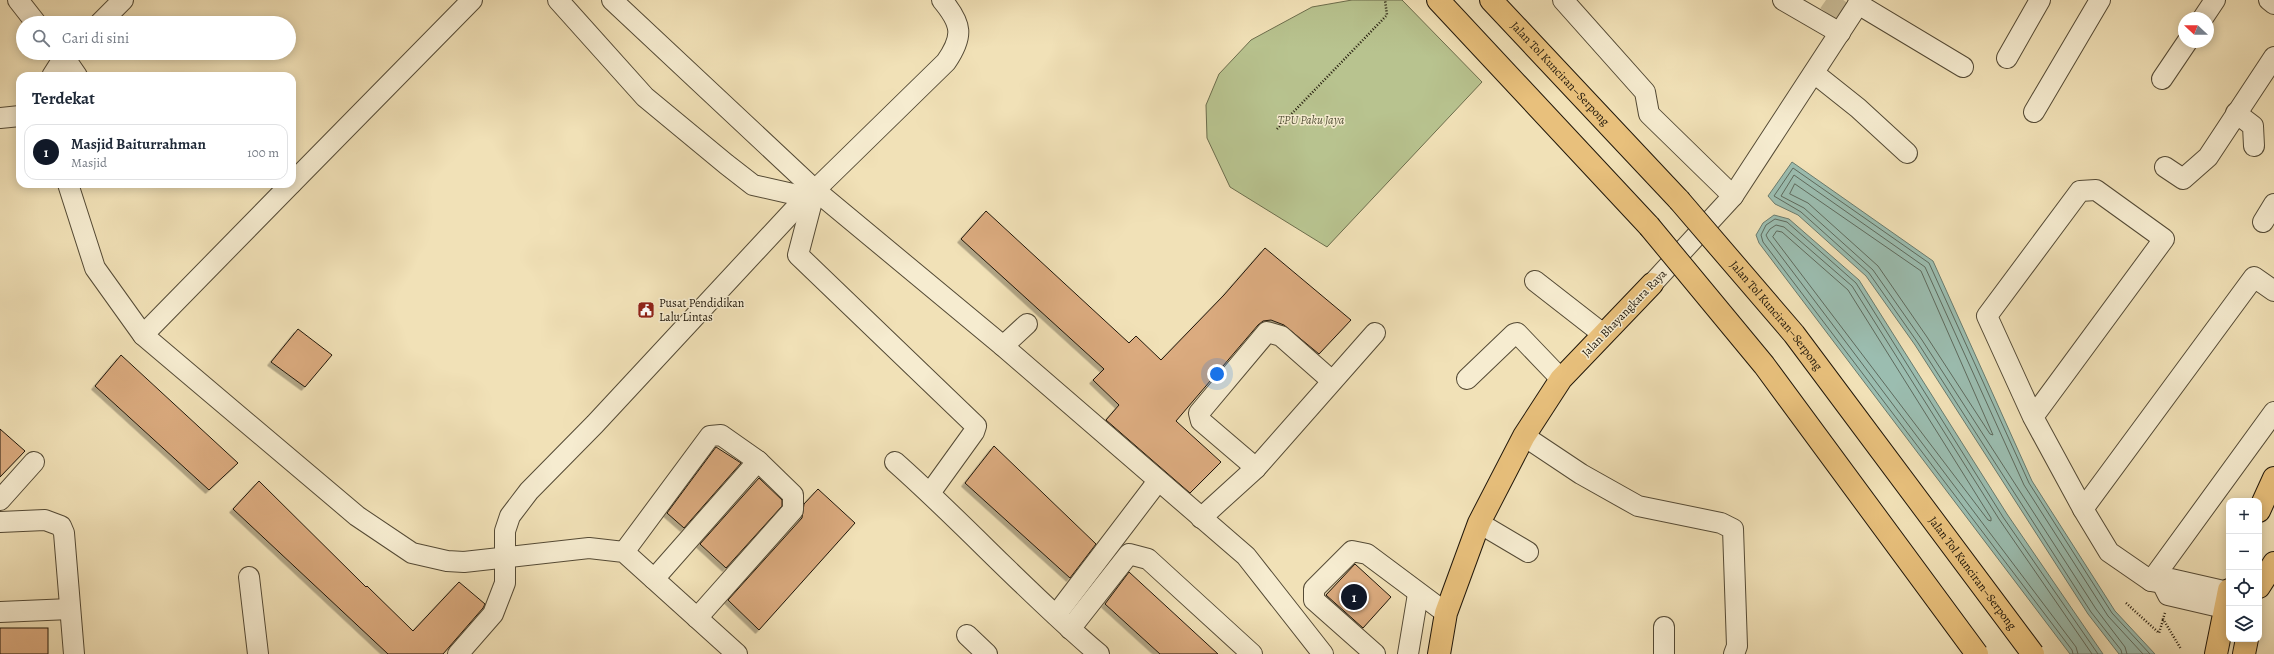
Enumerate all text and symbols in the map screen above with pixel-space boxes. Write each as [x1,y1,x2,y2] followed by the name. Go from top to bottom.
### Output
[2178,12,2214,48] north arrow
[16,16,296,60] search box
[1507,18,1613,129] street label: Jalan Tol Kunciran–Serpong
[30,27,52,49] icon: search
[62,28,129,48] text: Cari di sini
[32,87,95,110] text: Terdekat
[1278,112,1345,128] park label: TPU Paku Jaya
[71,134,206,154] text: Masjid Baiturrahman
[44,144,48,161] text: 1
[247,144,279,161] text: 100 m
[71,154,107,171] text: Masjid
[1726,257,1826,373] street label: Jalan Tol Kunciran–Serpong
[1578,265,1670,360] street label: Jalan Bhayangkara Raya
[659,295,745,325] place label: Pusat Pendidikan Lalu Lintas
[636,300,656,320] public building icon: Pusat Pendidikan Lalu Lintas
[1207,364,1227,384] your location
[2226,498,2262,642] map controls
[2226,498,2262,534] button: +
[1925,513,2020,633] street label: Jalan Tol Kunciran–Serpong
[2226,534,2262,570] button: −
[2226,570,2262,606] button: locate
[1341,582,1367,612] pin: 1
[2226,606,2262,642] button: layers

